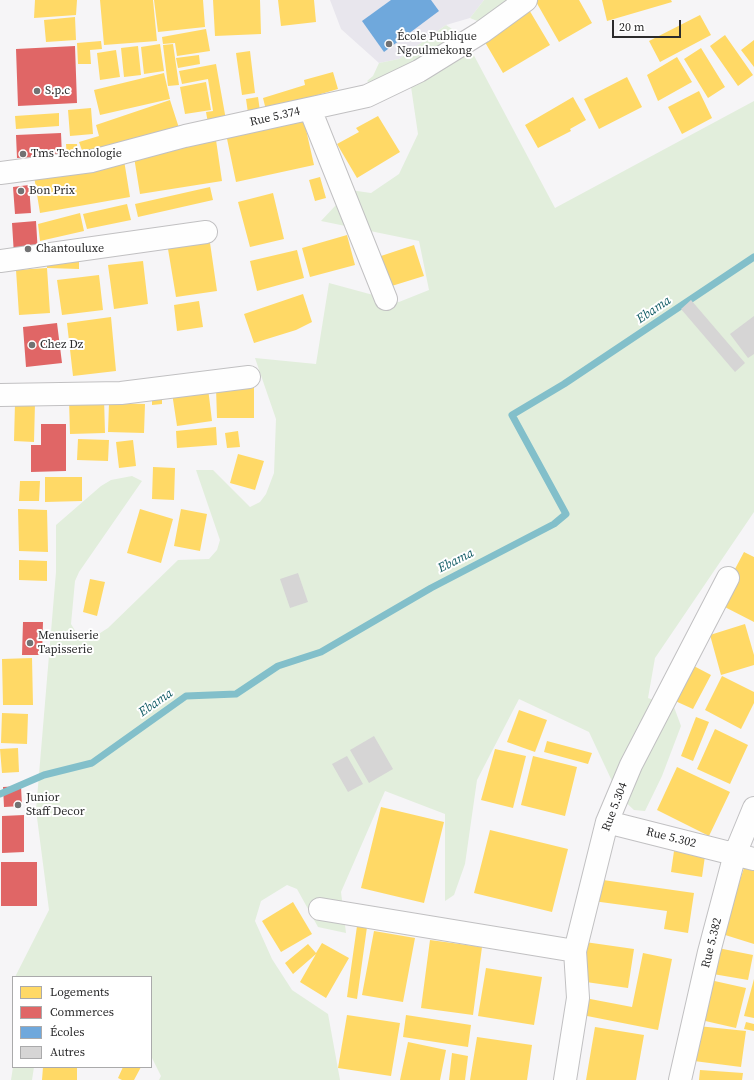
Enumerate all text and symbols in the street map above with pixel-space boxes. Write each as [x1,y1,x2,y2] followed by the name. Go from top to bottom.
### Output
[614,12,683,38] scale bar
[619,19,645,35] text: 20 m
[397,30,477,58] place label: École Publique Ngoulmekong
[384,39,394,49] marker: École Publique Ngoulmekong
[45,84,70,98] place label: S.p.c
[32,86,42,96] marker: S.p.c
[248,104,302,130] street label: Rue 5.374
[31,147,122,161] place label: Tms Technologie
[18,149,28,159] marker: Tms Technologie
[29,184,75,198] place label: Bon Prix
[16,186,26,196] marker: Bon Prix
[36,242,104,256] place label: Chantouluxe
[23,244,33,254] marker: Chantouluxe
[634,293,674,327] water label: Ebama
[40,338,83,352] place label: Chez Dz
[27,340,37,350] marker: Chez Dz
[435,545,477,577] water label: Ebama
[38,629,99,657] place label: Menuiserie Tapisserie
[25,638,35,648] marker: Menuiserie Tapisserie
[136,686,176,720] water label: Ebama
[599,781,631,833] street label: Rue 5.304
[26,791,85,819] place label: Junior Staff Decor
[13,800,23,810] marker: Junior Staff Decor
[644,825,698,851] street label: Rue 5.302
[699,916,725,970] street label: Rue 5.382
[12,976,152,1068] legend
[50,984,109,1000] text: Logements
[50,1004,114,1020] text: Commerces
[50,1024,84,1040] text: Écoles
[50,1044,85,1060] text: Autres

